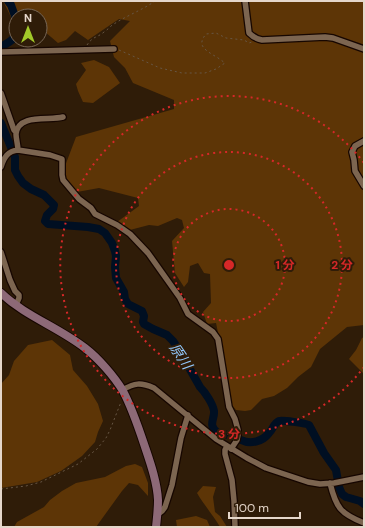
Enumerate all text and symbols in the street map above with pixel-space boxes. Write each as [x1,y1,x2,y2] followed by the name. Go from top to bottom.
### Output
[8,8,48,48] north arrow
[24,11,32,25] text: N
[275,257,295,273] text: 1 分
[331,257,353,273] text: 2 分
[222,258,236,272] centre of rings
[166,339,197,374] water label: 原川
[218,426,240,442] text: 3 分
[229,494,300,520] scale bar
[235,500,269,516] text: 100 m

